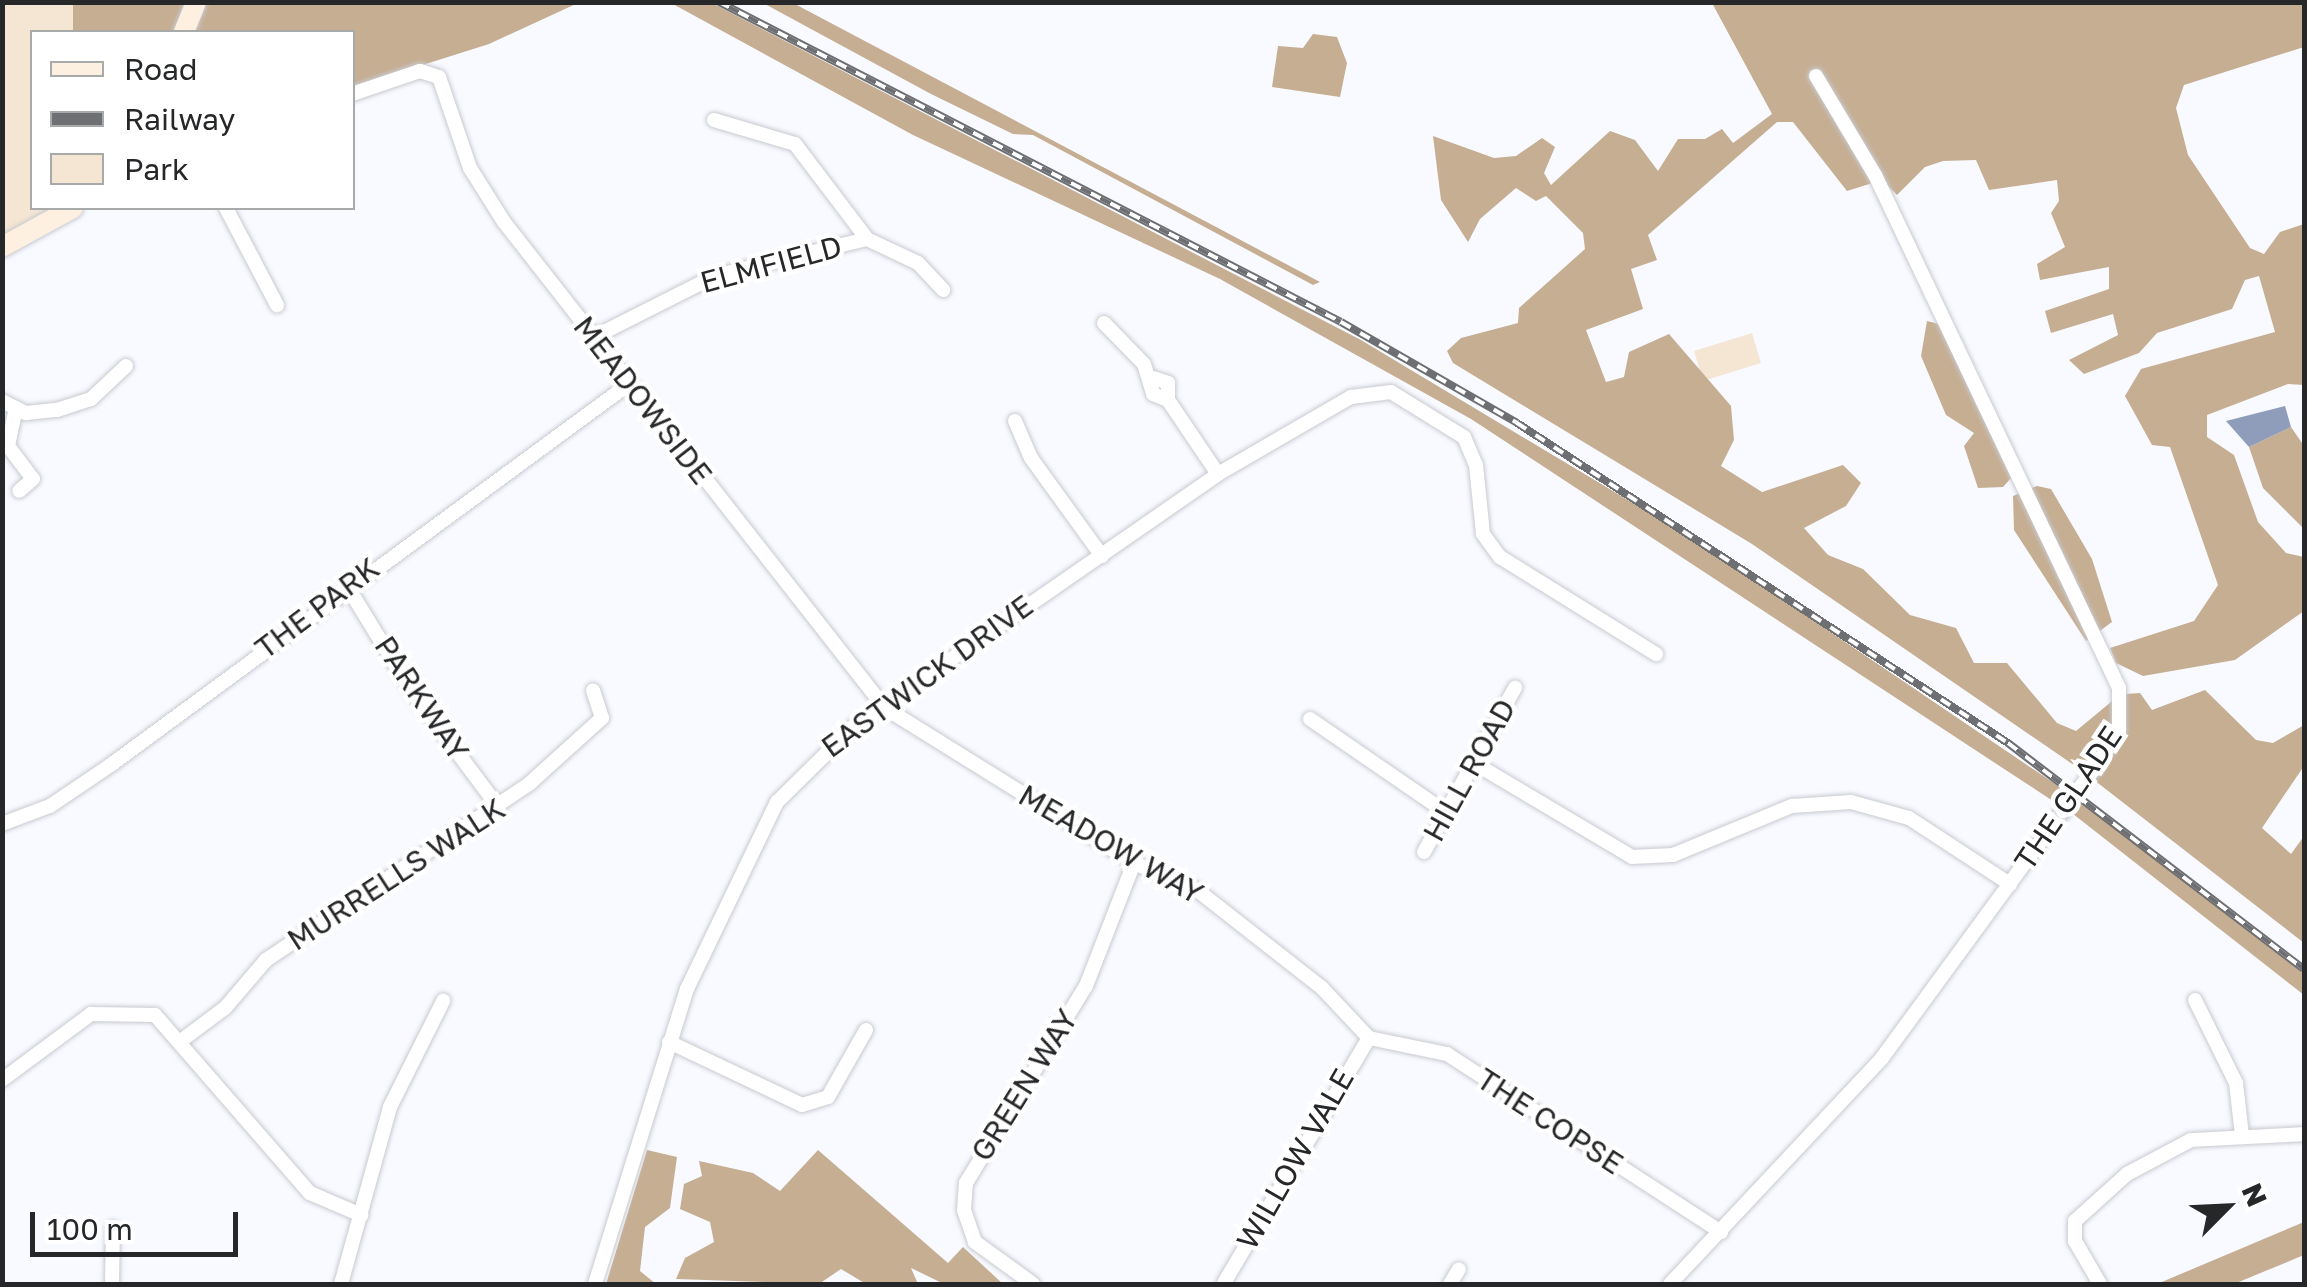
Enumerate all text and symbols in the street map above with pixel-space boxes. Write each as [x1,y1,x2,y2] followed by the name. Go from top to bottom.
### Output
[30,30,355,210] legend
[124,51,198,87] text: Road
[124,101,235,137] text: Railway
[124,151,189,187] text: Park
[696,228,846,300] street label: ELMFIELD
[566,309,720,491] street label: MEADOWSIDE
[248,550,386,666] street label: THE PARK
[814,587,1040,765] street label: EASTWICK DRIVE
[367,629,477,767] street label: PARKWAY
[1415,693,1523,847] street label: HILL ROAD
[2007,719,2129,877] street label: THE GLADE
[1012,777,1210,911] street label: MEADOW WAY
[281,790,511,958] street label: MURRELLS WALK
[963,1003,1085,1167] street label: GREEN WAY
[1470,1060,1630,1182] street label: THE COPSE
[1229,1062,1361,1256] street label: WILLOW VALE
[2177,1157,2277,1257] north arrow
[2235,1178,2274,1211] text: N
[35,1192,242,1254] scale bar
[47,1211,133,1247] text: 100 m

